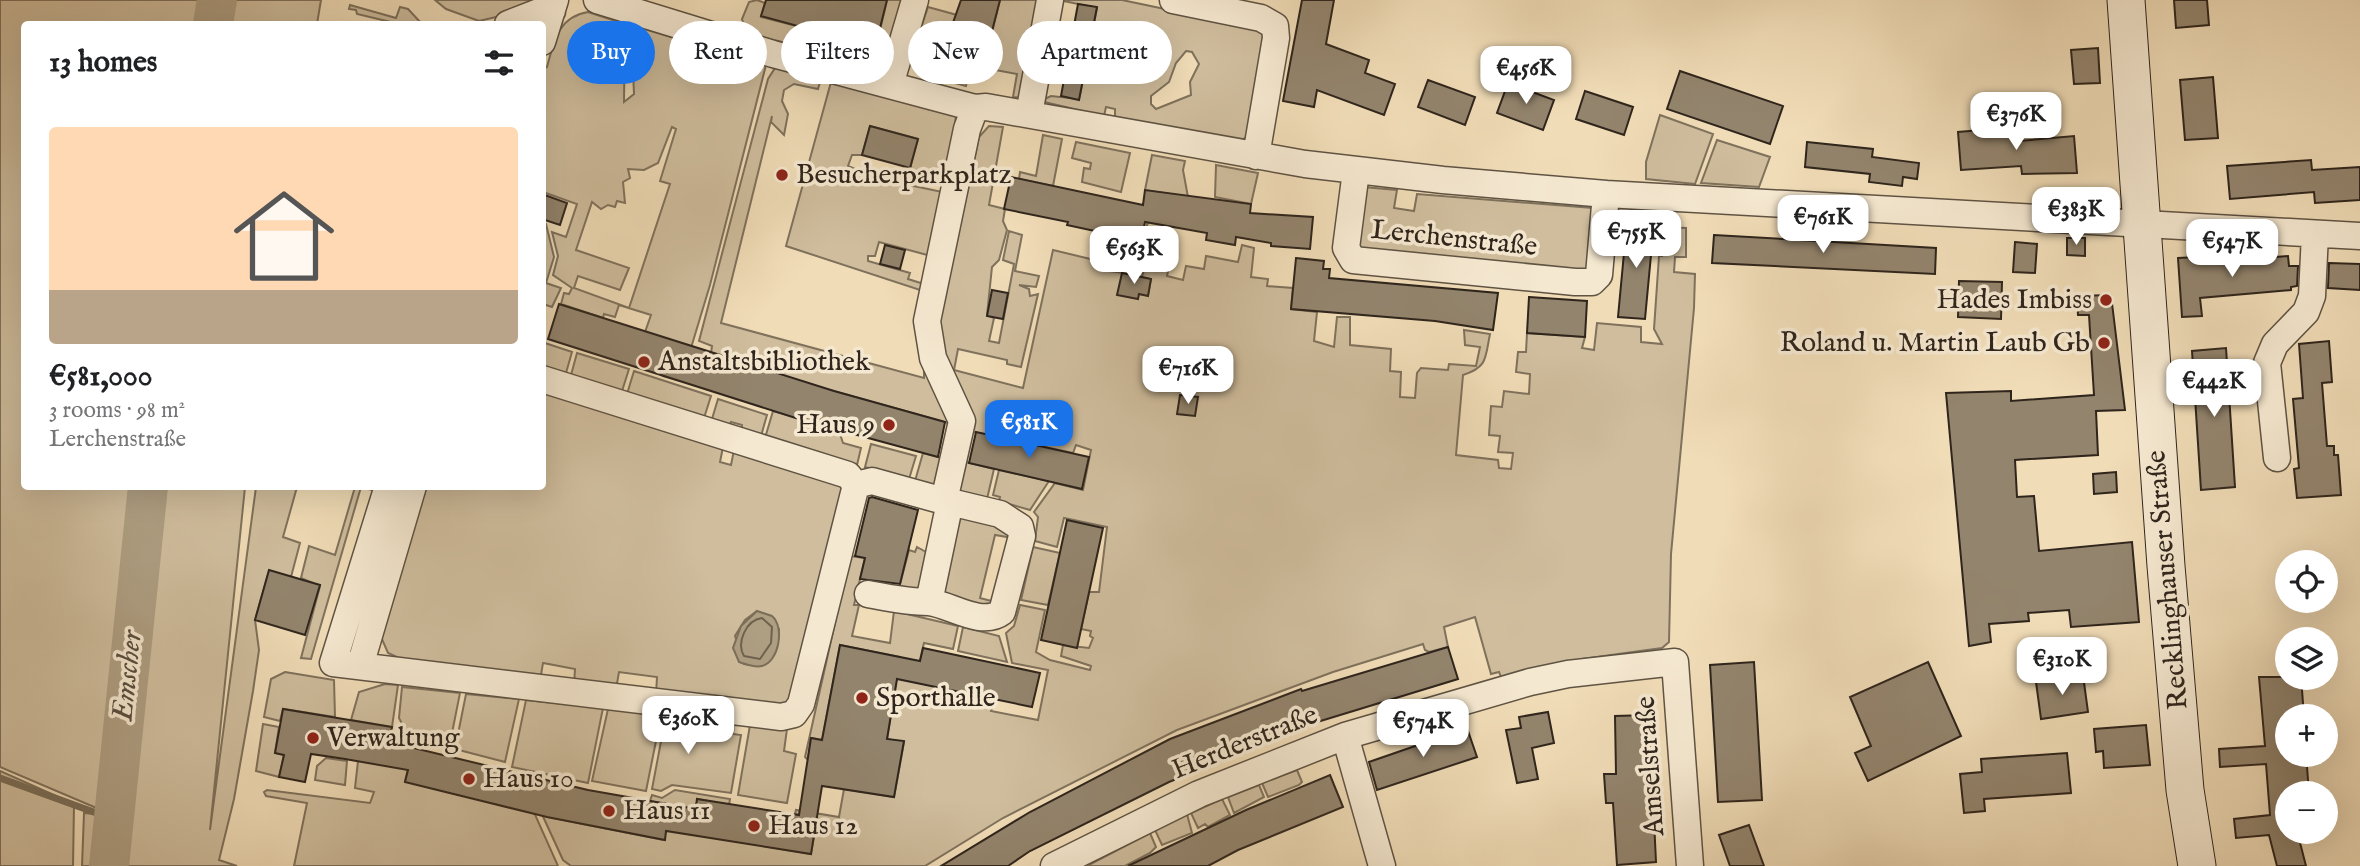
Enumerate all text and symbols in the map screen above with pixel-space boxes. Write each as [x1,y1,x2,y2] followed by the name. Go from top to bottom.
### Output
[567,21,655,84] chip: Buy
[669,21,767,84] chip: Rent
[781,21,894,84] chip: Filters
[908,21,1003,84] chip: New
[1017,21,1172,84] chip: Apartment
[49,44,157,82] text: 13 homes
[480,44,518,82] icon: filters
[1477,46,1575,106] pin: €456K
[1496,54,1556,83] text: €456K
[1967,92,2065,152] pin: €376K
[1986,100,2046,129] text: €376K
[796,158,1012,193] place label: Besucherparkplatz
[774,167,790,183] marker: Besucherparkplatz
[221,173,347,299] icon: home
[2027,188,2125,247] pin: €383K
[2048,195,2104,224] text: €383K
[1774,196,1872,255] pin: €761K
[1793,203,1853,232] text: €761K
[1587,210,1685,270] pin: €755K
[1369,213,1539,265] street label: Lerchenstraße
[1607,218,1665,247] text: €755K
[2183,219,2281,279] pin: €547K
[1085,226,1183,286] pin: €563K
[2202,227,2262,256] text: €547K
[1106,234,1162,263] text: €563K
[1937,283,2092,318] place label: Hades Imbiss
[2098,292,2114,308] marker: Hades Imbiss
[1780,326,2090,361] place label: Roland u. Martin Laub Gb
[2096,335,2112,351] marker: Roland u. Martin Laub Gb
[657,345,871,380] place label: Anstaltsbibliothek
[1139,346,1237,406] pin: €716K
[636,354,652,370] marker: Anstaltsbibliothek
[1158,354,1218,383] text: €716K
[49,358,153,396] text: €581,000
[2165,360,2263,419] pin: €442K
[2182,367,2246,396] text: €442K
[49,396,185,425] text: 3 rooms · 98 m²
[980,400,1078,460] pin: €581K
[796,408,875,443] place label: Haus 9
[1001,408,1057,437] text: €581K
[881,417,897,433] marker: Haus 9
[49,425,186,454] text: Lerchenstraße
[2139,449,2197,711] street label: Recklinghauser Straße
[2275,550,2338,844] map controls
[2275,550,2338,613] button: locate
[104,627,152,724] water label: Emscher
[2275,627,2338,690] button: layers
[2013,638,2111,697] pin: €310K
[2033,645,2091,674] text: €310K
[876,681,996,716] place label: Sporthalle
[854,690,870,706] marker: Sporthalle
[1629,695,1673,838] street label: Amselstraße
[639,696,737,756] pin: €360K
[1167,698,1323,788] street label: Herderstraße
[1374,700,1472,759] pin: €574K
[658,704,718,733] text: €360K
[2275,704,2338,767] button: +
[1393,707,1453,736] text: €574K
[326,721,460,756] place label: Verwaltung
[305,730,321,746] marker: Verwaltung
[483,762,574,797] place label: Haus 10
[461,771,477,787] marker: Haus 10
[2275,781,2338,844] button: −
[623,794,711,829] place label: Haus 11
[601,803,617,819] marker: Haus 11
[768,809,858,844] place label: Haus 12
[746,818,762,834] marker: Haus 12

